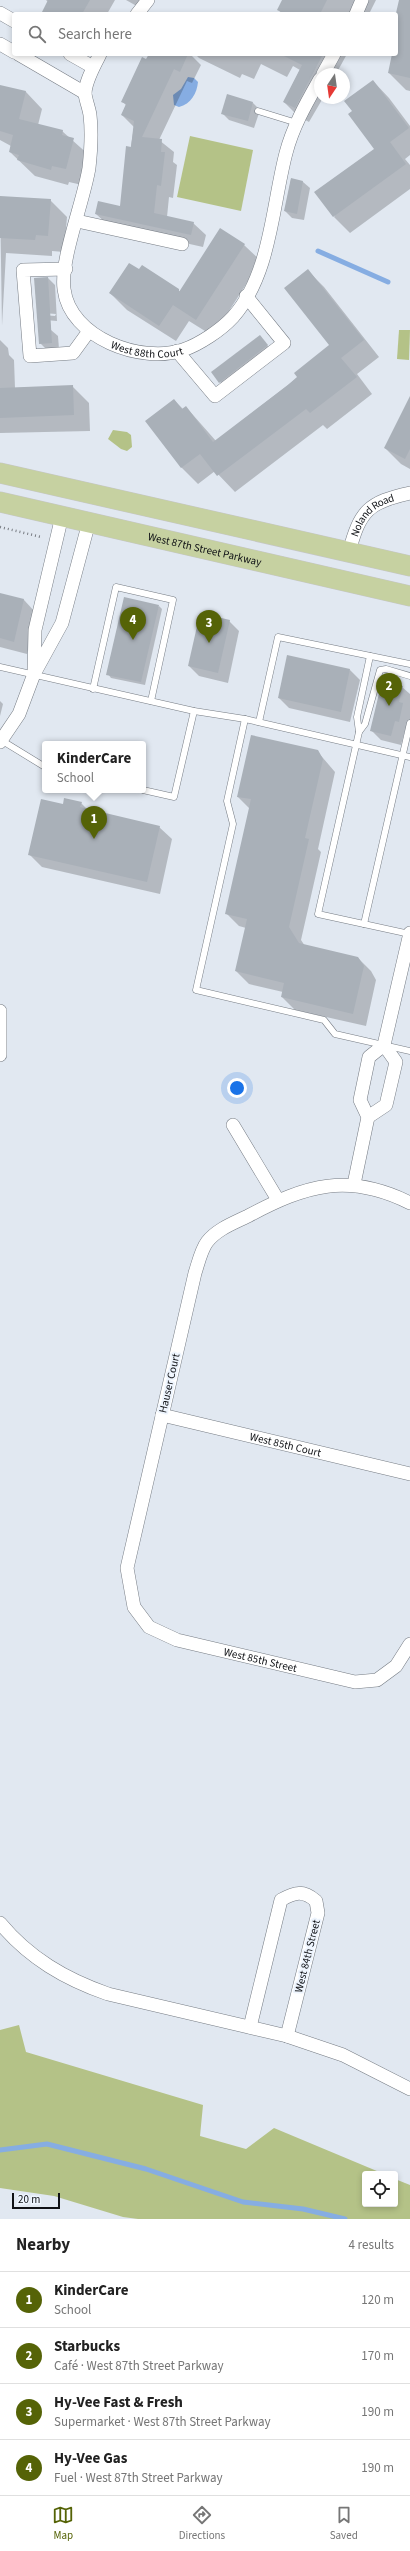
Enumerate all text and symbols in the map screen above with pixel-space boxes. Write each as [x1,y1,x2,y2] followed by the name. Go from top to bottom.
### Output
[12,12,398,56] search box
[26,23,48,45] icon: search
[58,24,132,45] text: Search here
[314,68,350,104] north arrow
[108,337,185,362] street label: West 88th Court
[347,490,396,539] street label: Noland Road
[146,529,263,570] street label: West 87th Street Parkway
[120,607,146,640] pin: 4
[196,610,222,643] pin: 3
[376,673,402,706] pin: 2
[42,741,146,793] popup
[57,748,131,769] text: KinderCare
[57,769,94,787] text: School
[81,806,107,839] pin: 1
[227,1078,247,1098] your location
[155,1352,184,1414] street label: Hauser Court
[248,1429,323,1461] street label: West 85th Court
[222,1644,299,1676] street label: West 85th Street
[291,1918,324,1994] street label: West 84th Street
[362,2171,398,2207] map controls
[362,2171,398,2207] button: locate
[12,2191,60,2210] scale bar
[18,2192,40,2207] text: 20 m
[16,2233,70,2257] text: Nearby
[349,2236,394,2254] text: 4 results
[54,2280,129,2301] text: KinderCare
[26,2291,32,2309] text: 1
[361,2291,394,2309] text: 120 m
[54,2301,91,2319] text: School
[54,2336,120,2357] text: Starbucks
[26,2347,32,2365] text: 2
[361,2347,394,2365] text: 170 m
[54,2357,224,2375] text: Café · West 87th Street Parkway
[54,2392,183,2413] text: Hy-Vee Fast & Fresh
[26,2403,32,2421] text: 3
[361,2403,394,2421] text: 190 m
[54,2413,271,2431] text: Supermarket · West 87th Street Parkway
[54,2448,127,2469] text: Hy-Vee Gas
[26,2459,32,2477] text: 4
[361,2459,394,2477] text: 190 m
[54,2469,223,2487] text: Fuel · West 87th Street Parkway
[52,2504,74,2543] tab: Map
[179,2504,225,2543] tab: Directions
[330,2504,358,2543] tab: Saved

